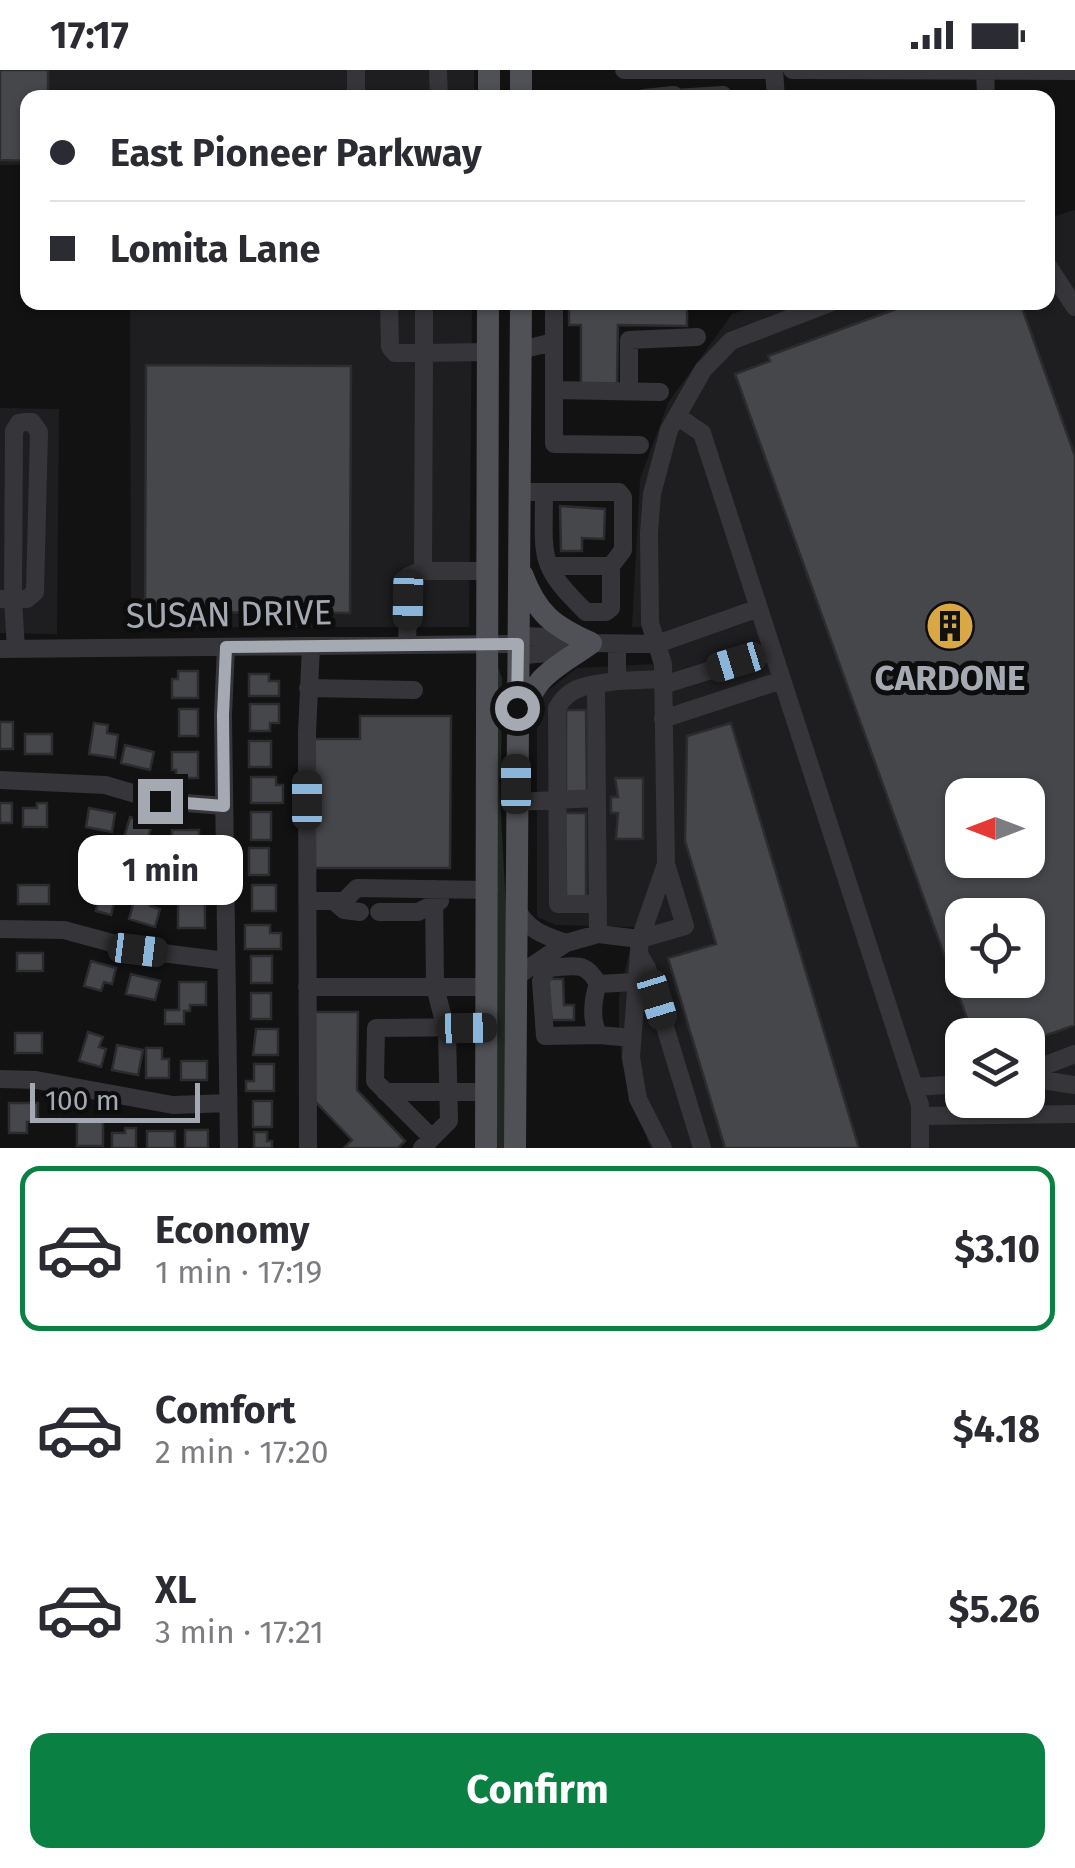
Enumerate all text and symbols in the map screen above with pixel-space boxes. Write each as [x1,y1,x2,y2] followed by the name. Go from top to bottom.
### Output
[50,12,129,58] text: 17:17
[110,130,482,176] text: East Pioneer Parkway
[110,226,320,272] text: Lomita Lane
[392,570,424,630] car
[125,591,333,637] street label: SUSAN DRIVE
[924,600,976,652] building icon: CARDONE
[703,639,769,685] car
[875,657,1025,699] place label: CARDONE
[495,686,540,731] route start
[501,754,531,814] car
[292,770,322,830] car
[945,778,1045,878] north arrow
[945,778,1045,1118] map controls
[138,779,183,824] route end
[78,836,242,906] callout: 1 min
[122,851,199,889] text: 1 min
[945,898,1045,998] button: locate
[106,931,170,969] car
[634,967,680,1033] car
[437,1012,497,1044] car
[945,1018,1045,1118] button: layers
[30,1078,200,1122] scale bar
[45,1084,120,1117] text: 100 m
[35,1204,125,1294] icon: car
[155,1207,310,1253] text: Economy
[954,1226,1040,1272] text: $3.10
[155,1253,322,1291] text: 1 min · 17:19
[35,1384,125,1474] icon: car
[155,1387,296,1433] text: Comfort
[953,1406,1040,1452] text: $4.18
[155,1433,329,1471] text: 2 min · 17:20
[35,1564,125,1654] icon: car
[155,1567,197,1613] text: XL
[949,1586,1040,1632] text: $5.26
[155,1613,324,1651] text: 3 min · 17:21
[30,1733,1045,1848] button: Confirm

